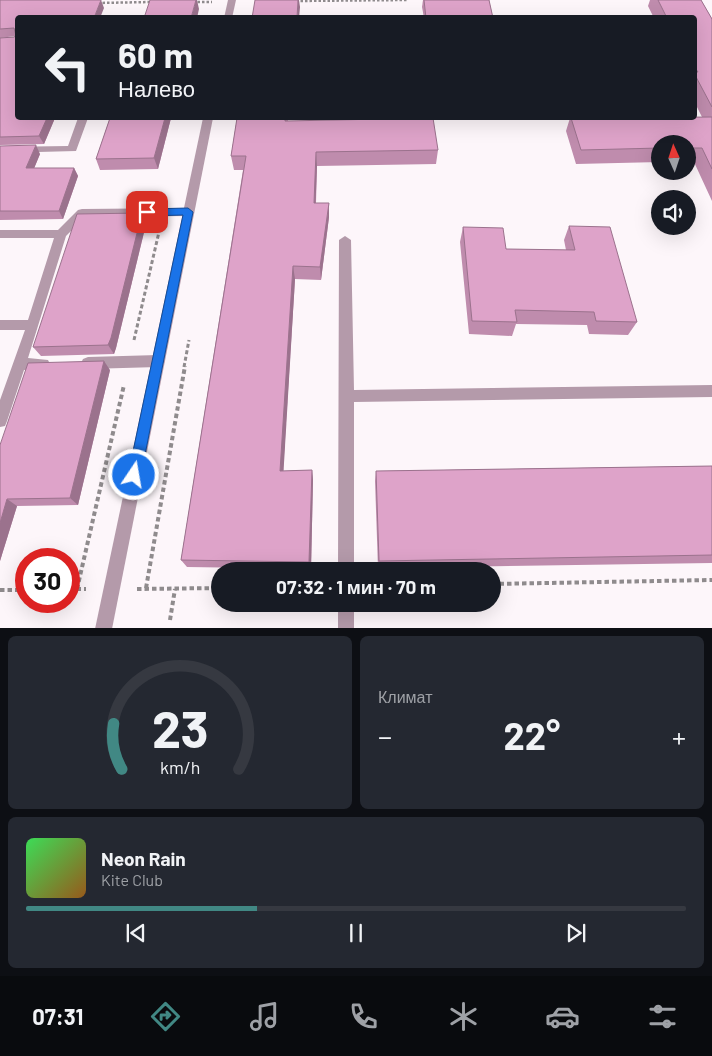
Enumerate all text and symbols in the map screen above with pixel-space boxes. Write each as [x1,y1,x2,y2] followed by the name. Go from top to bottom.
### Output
[118,33,193,75] text: 60 m
[35,35,100,100] icon: left
[118,75,195,101] text: Налево
[651,135,696,180] north arrow
[651,135,696,235] map controls
[651,190,696,235] button: sound
[126,191,168,233] pin
[133,198,161,226] icon: arrive
[107,448,159,500] position arrow
[15,548,80,613] speed limit sign: 30
[276,575,436,598] text: 07:32 · 1 мин · 70 m
[378,687,432,706] text: Климат
[152,696,208,758] text: 23
[504,712,560,758] text: 22°
[378,719,392,753] text: −
[672,719,686,753] text: +
[160,756,200,778] text: km/h
[101,847,186,870] text: Neon Rain
[101,870,163,889] text: Kite Club
[122,919,150,947] icon: previous
[342,919,370,947] icon: pause
[562,919,590,947] icon: next
[148,999,183,1034] icon: directions
[247,999,282,1034] icon: music
[346,999,381,1034] icon: phone
[446,999,481,1034] icon: climate
[545,999,580,1034] icon: car
[645,999,680,1034] icon: filters
[32,1003,83,1029] text: 07:31

